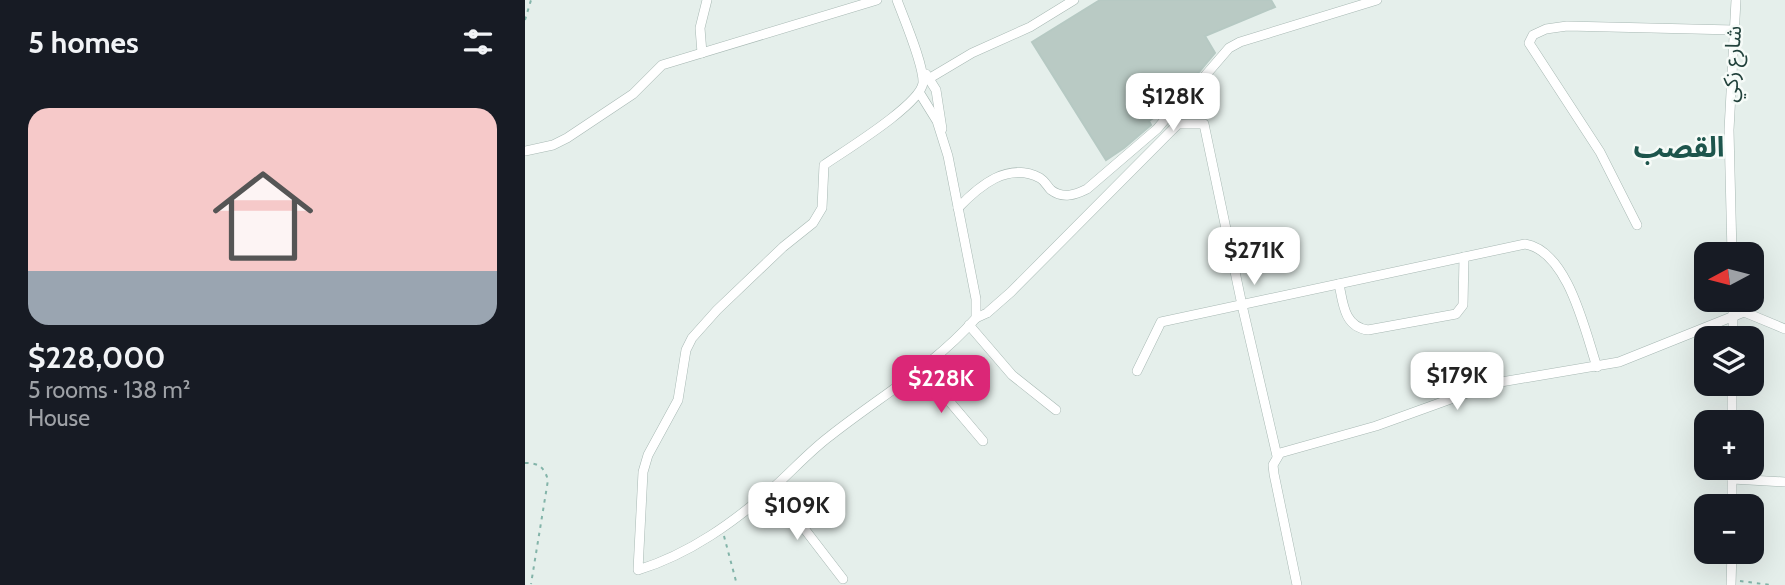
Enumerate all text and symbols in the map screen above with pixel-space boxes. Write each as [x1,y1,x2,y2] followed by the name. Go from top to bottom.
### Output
[459,23,497,61] icon: filters
[28,24,139,61] text: 5 homes
[1717,25,1750,103] street label: شارع زكي
[1124,74,1222,133] pin: $128K
[1142,82,1204,110] text: $128K
[1634,130,1724,165] district label: القصب
[200,153,326,279] icon: home
[1205,228,1303,287] pin: $271K
[1224,236,1284,264] text: $271K
[1694,242,1764,312] north arrow
[1694,242,1764,564] map controls
[1694,326,1764,396] button: layers
[28,339,166,376] text: $228,000
[1408,352,1506,412] pin: $179K
[892,356,990,415] pin: $228K
[1427,361,1487,389] text: $179K
[908,364,974,392] text: $228K
[28,376,190,404] text: 5 rooms · 138 m²
[28,404,90,432] text: House
[1694,410,1764,480] button: +
[748,482,846,542] pin: $109K
[764,491,830,519] text: $109K
[1694,494,1764,564] button: −

